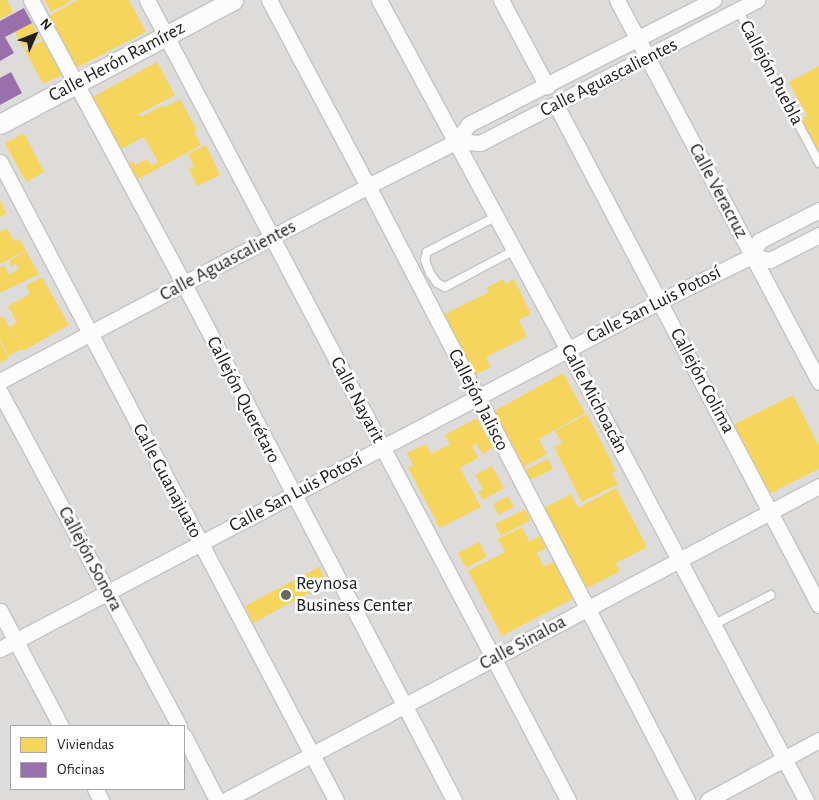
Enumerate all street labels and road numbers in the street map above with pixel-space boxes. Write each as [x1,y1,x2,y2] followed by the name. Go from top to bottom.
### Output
[45,17,189,107] street label: Calle Herón Ramírez
[734,17,808,129] street label: Callejón Puebla
[537,34,681,122] street label: Calle Aguascalientes
[684,140,752,242] street label: Calle Veracruz
[156,215,300,307] street label: Calle Aguascalientes
[583,261,725,349] street label: Calle San Luis Potosí
[665,324,739,438] street label: Callejón Colima
[201,333,285,467] street label: Callejón Querétaro
[556,341,632,457] street label: Calle Michoacán
[443,345,513,455] street label: Callejón Jalisco
[325,353,389,447] street label: Calle Nayarit
[127,420,207,542] street label: Calle Guanajuato
[226,448,366,538] street label: Calle San Luis Potosí
[53,503,127,615] street label: Callejón Sonora
[476,611,570,675] street label: Calle Sinaloa

